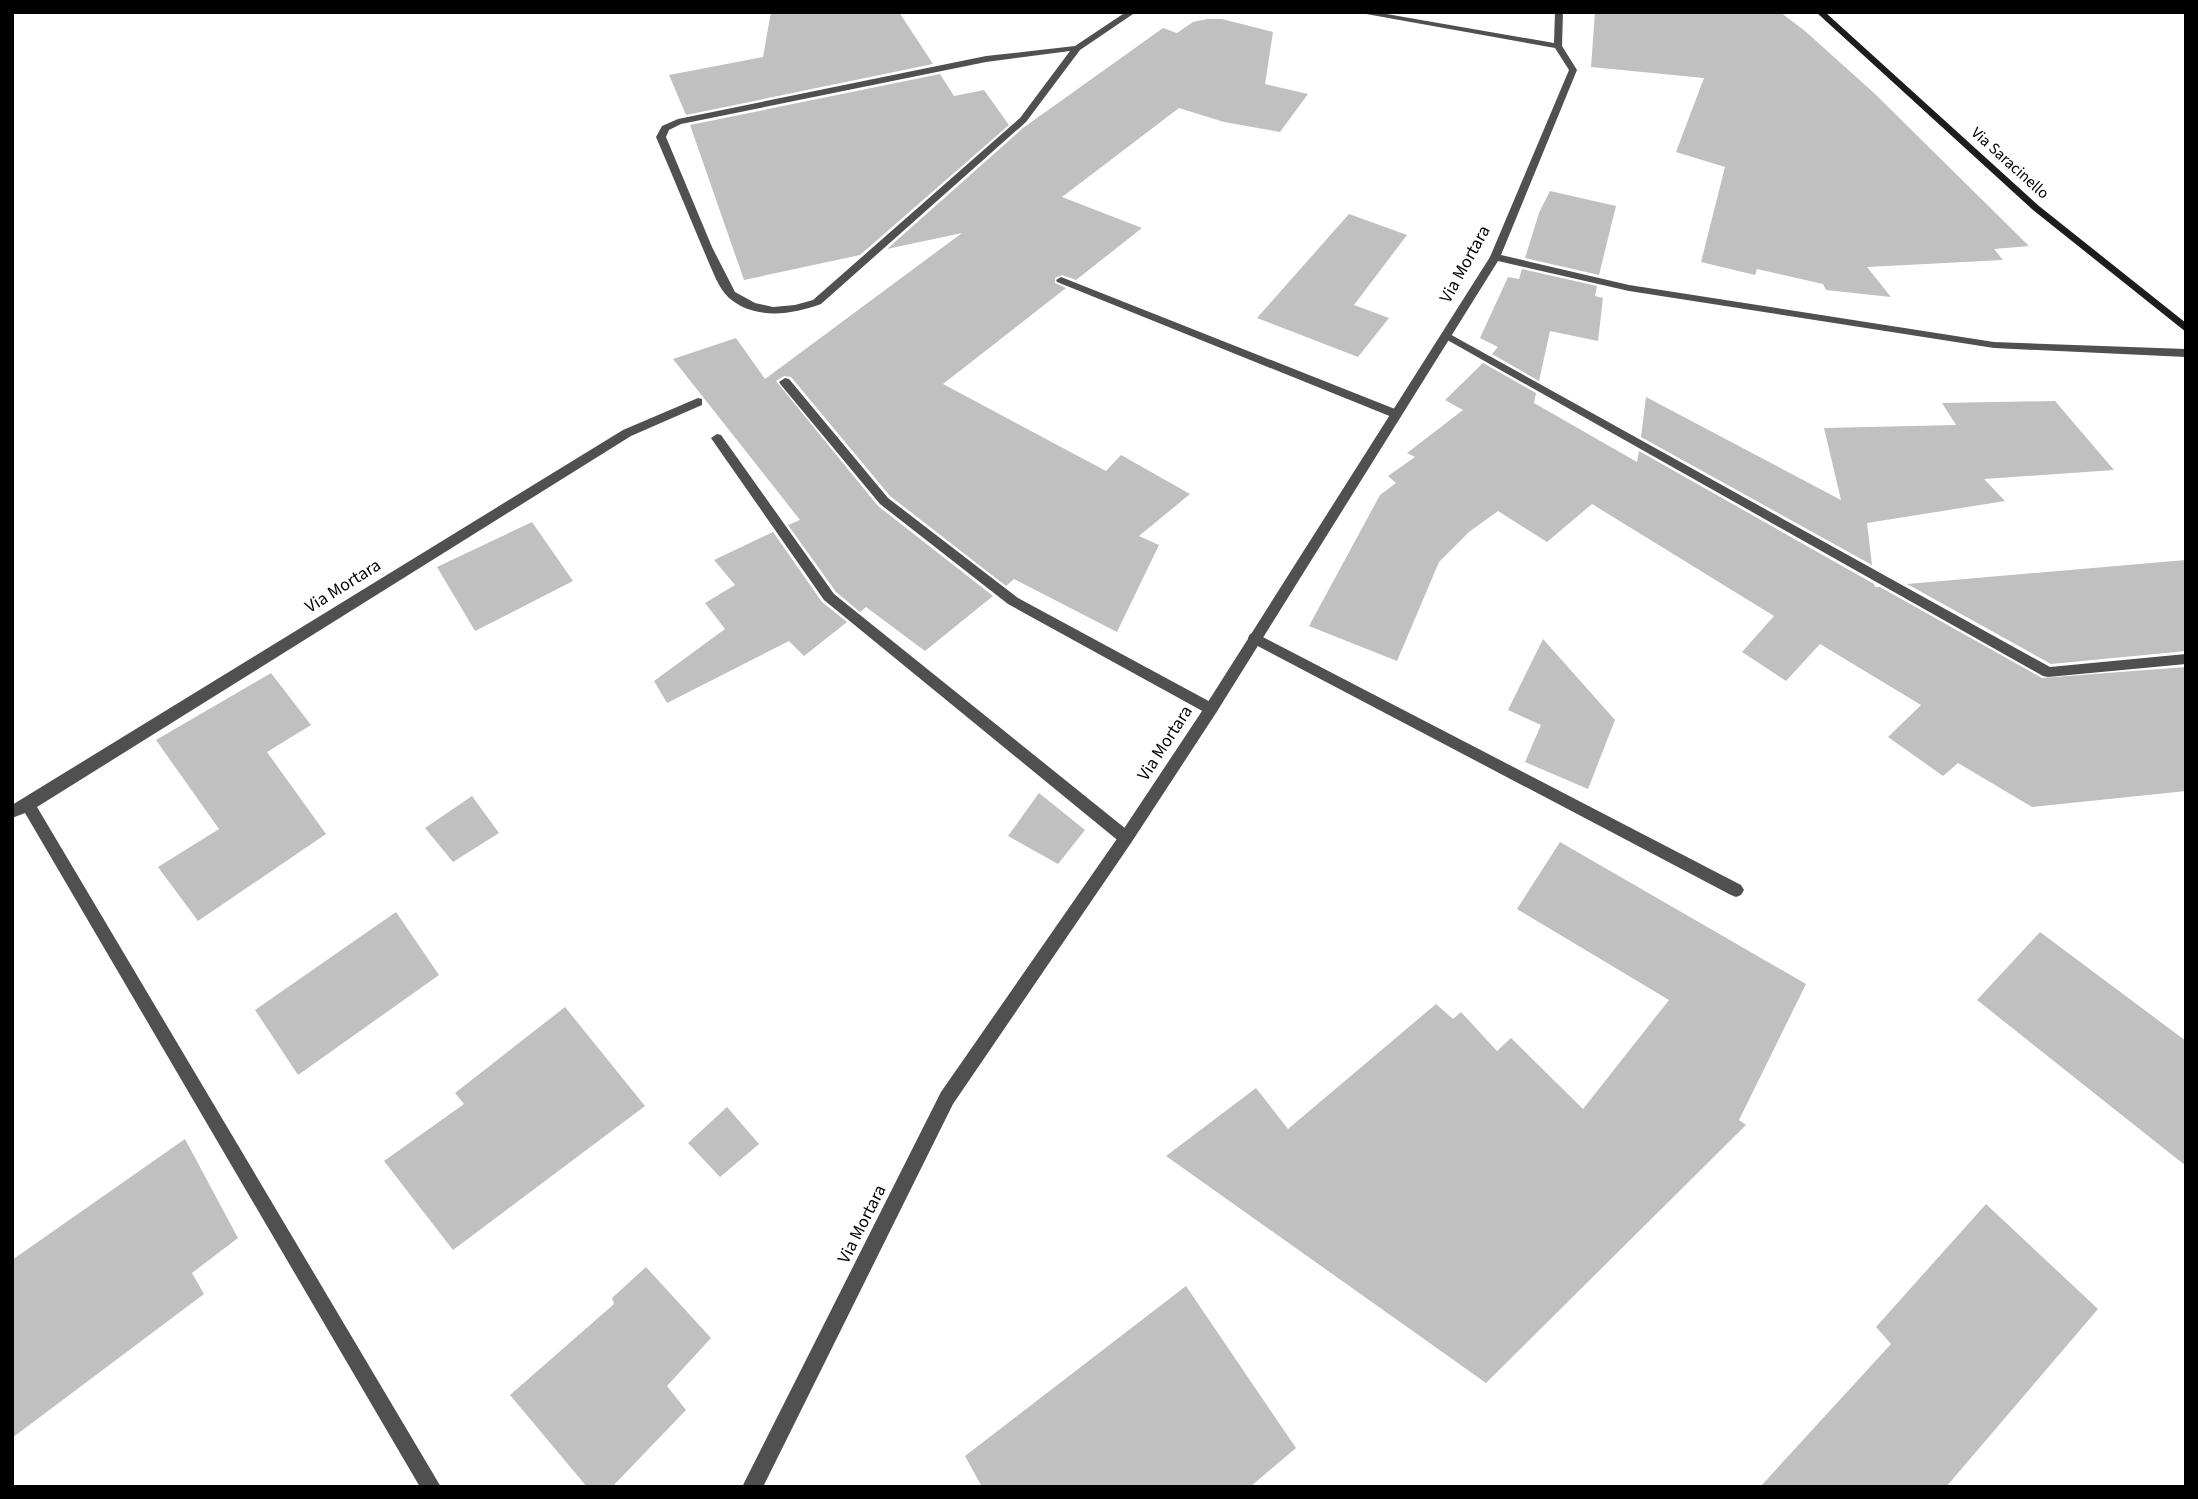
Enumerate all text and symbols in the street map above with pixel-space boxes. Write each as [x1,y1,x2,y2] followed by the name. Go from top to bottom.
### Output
[1966,122,2054,204] street label: Via Saracinello
[1433,221,1497,307] street label: Via Mortara
[300,553,386,619] street label: Via Mortara
[1131,700,1199,786] street label: Via Mortara
[832,1180,892,1268] street label: Via Mortara

